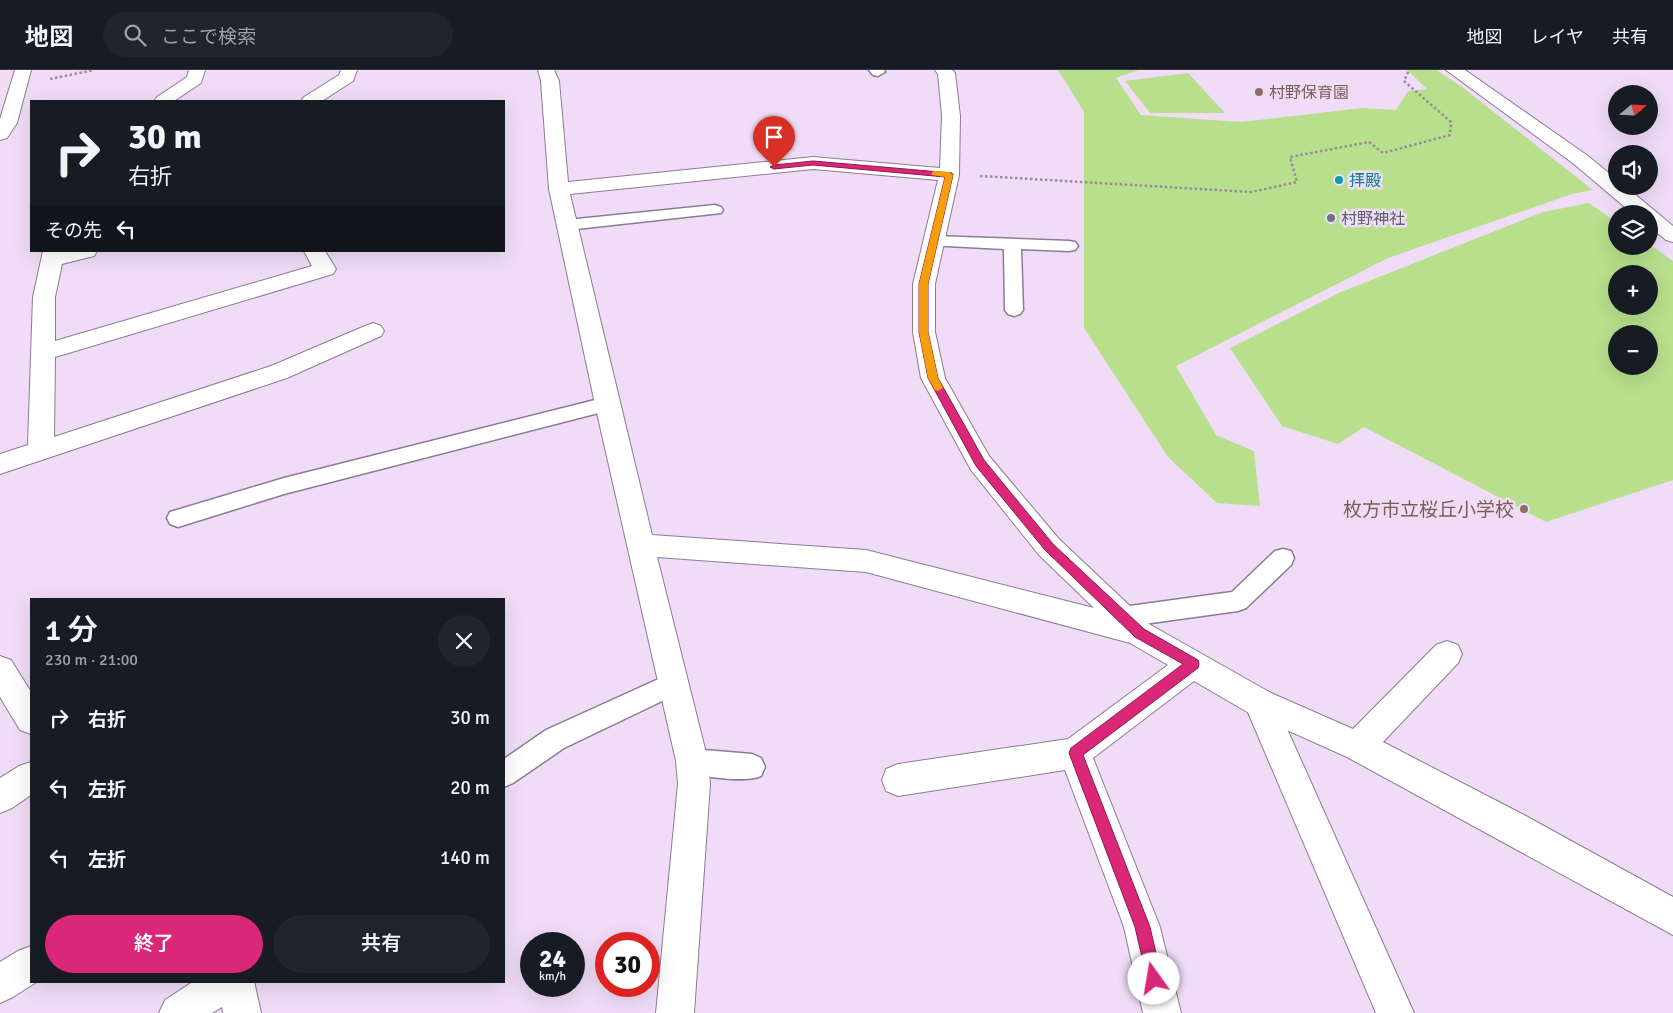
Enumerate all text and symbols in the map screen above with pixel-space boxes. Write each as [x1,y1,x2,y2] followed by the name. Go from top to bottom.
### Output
[103,12,453,57] search box
[121,21,149,49] icon: search
[25,22,73,52] text: 地図
[161,25,256,49] text: ここで検索
[1467,26,1503,48] text: 地図
[1531,26,1584,48] text: レイヤ
[1612,26,1648,48] text: 共有
[1269,83,1349,103] place label: 村野保育園
[1608,85,1658,135] north arrow
[1608,85,1658,375] map controls
[1253,86,1265,98] marker: 村野保育園
[128,115,202,158] text: 30 m
[753,116,795,167] pin
[45,120,110,185] icon: right
[760,123,788,151] icon: arrive
[1608,145,1658,195] button: sound
[128,163,172,190] text: 右折
[1349,171,1381,191] place label: 拝殿
[1333,174,1345,186] marker: 拝殿
[1608,205,1658,255] button: layers
[1341,209,1405,229] place label: 村野神社
[1325,212,1337,224] marker: 村野神社
[112,215,140,243] icon: left
[45,219,102,243] text: その先
[1608,265,1658,315] button: +
[1608,325,1658,375] button: −
[1343,498,1514,522] place label: 枚方市立桜丘小学校
[1518,503,1530,515] marker: 枚方市立桜丘小学校
[45,612,98,649] text: 1 分
[438,615,490,667] button: close
[45,650,138,670] text: 230 m · 21:00
[45,704,73,732] icon: right
[450,706,490,730] text: 30 m
[88,708,126,732] text: 右折
[45,774,73,802] icon: left
[450,776,490,800] text: 20 m
[88,778,126,802] text: 左折
[45,844,73,872] icon: left
[440,846,490,870] text: 140 m
[88,848,126,872] text: 左折
[45,915,263,973] button: 終了
[273,915,490,973] button: 共有
[595,932,660,997] speed limit sign: 30
[539,943,566,974] text: 24
[1127,952,1179,1004] position arrow
[539,969,566,984] text: km/h

